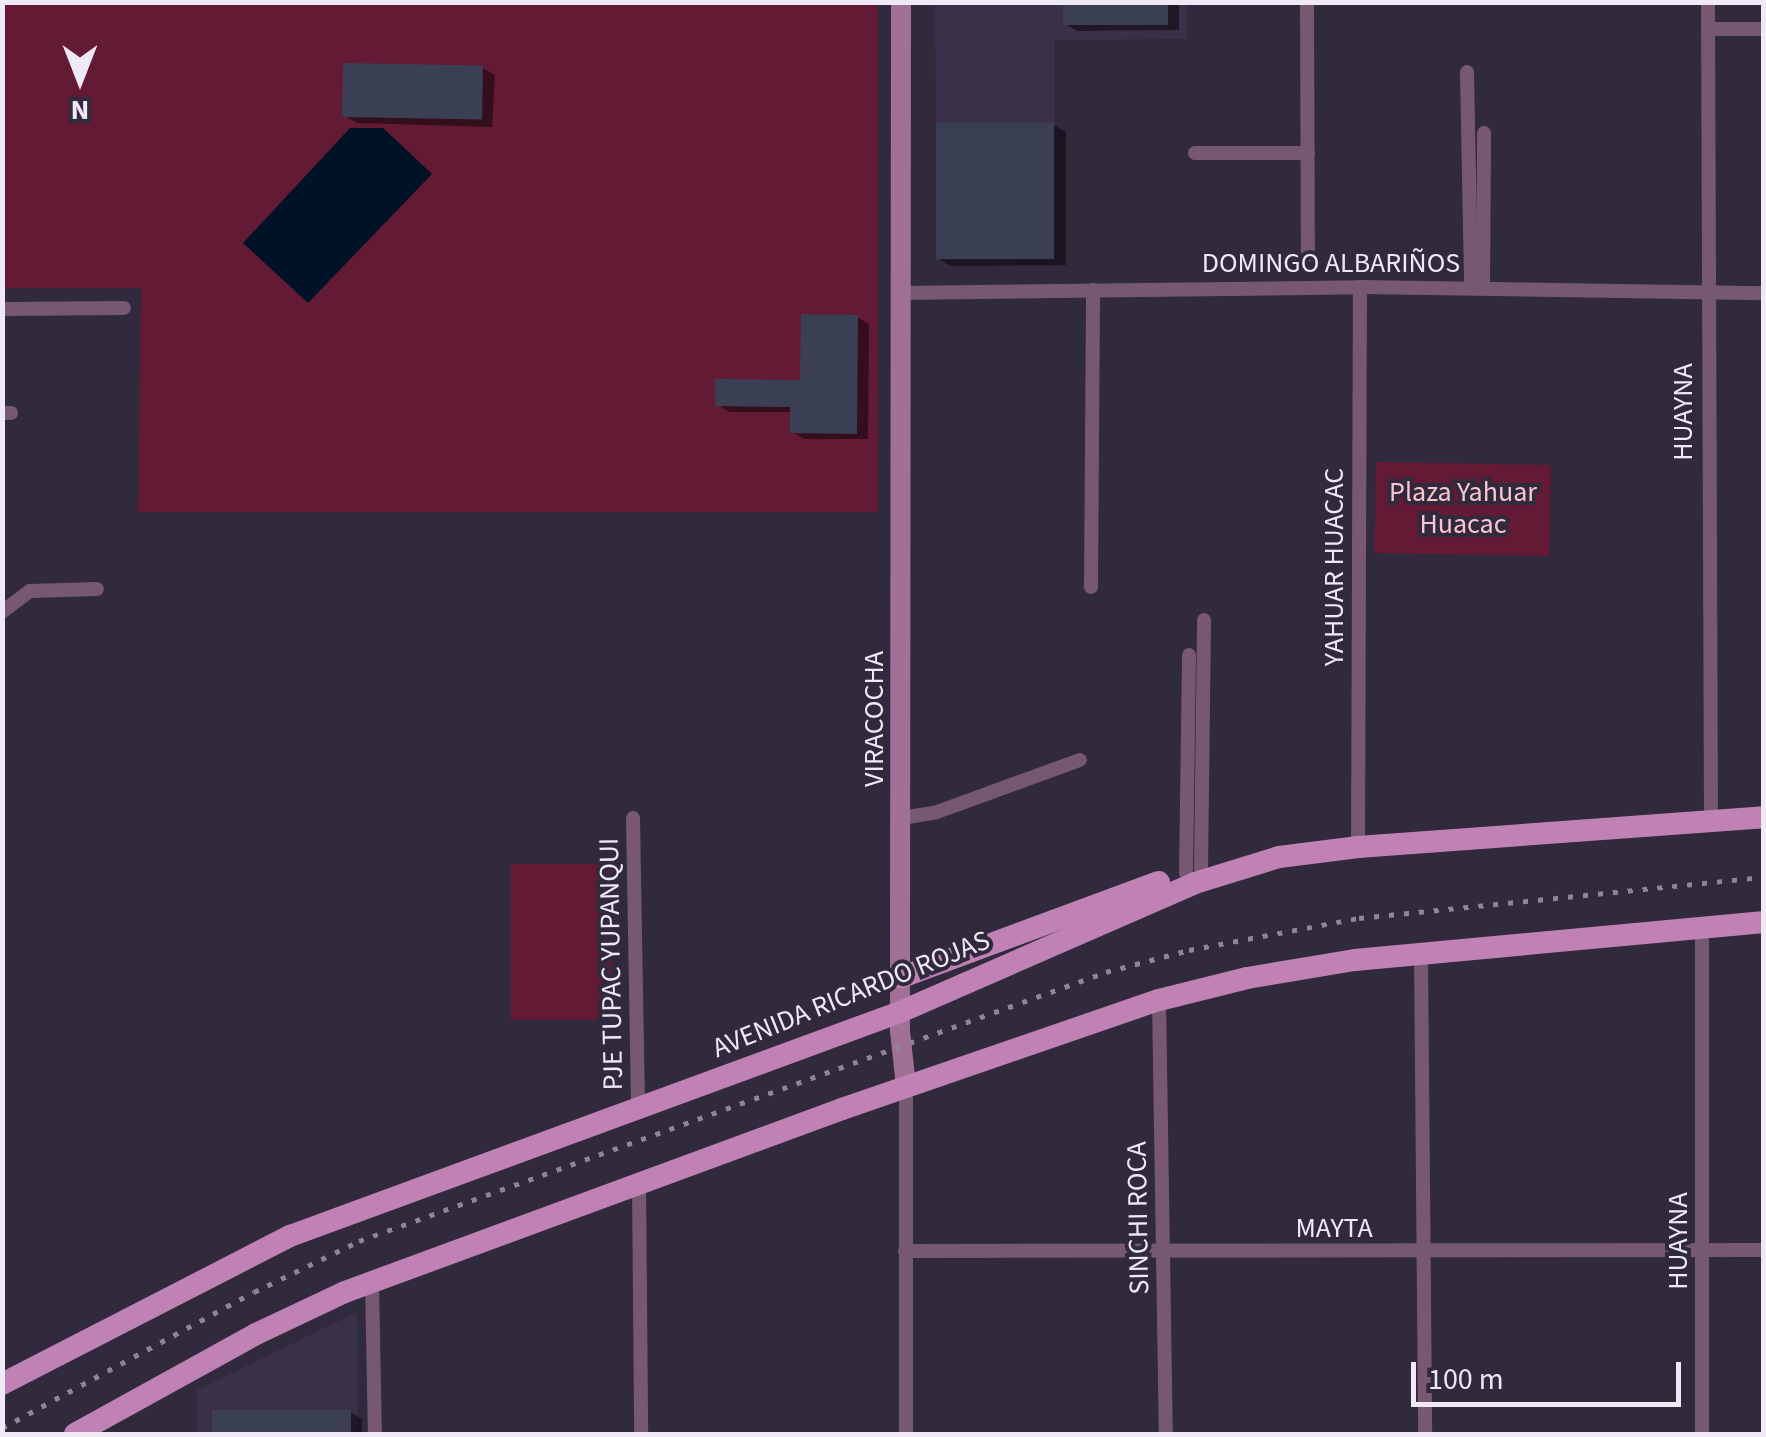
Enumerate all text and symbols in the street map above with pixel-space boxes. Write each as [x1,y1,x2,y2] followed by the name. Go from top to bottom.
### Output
[30,30,130,130] north arrow
[71,90,89,130] text: N
[1202,246,1460,280] street label: DOMINGO ALBARIÑOS
[1666,363,1700,461] street label: HUAYNA
[1317,468,1351,666] street label: YAHUAR HUACAC
[1389,475,1537,541] park label: Plaza Yahuar Huacac
[857,651,891,787] street label: VIRACOCHA
[592,837,630,1091] street label: PJE TUPAC YUPANQUI
[707,923,995,1065] street label: AVENIDA RICARDO ROJAS
[1120,1141,1156,1295] street label: SINCHI ROCA
[1661,1192,1695,1290] street label: HUAYNA
[1295,1211,1373,1245] street label: MAYTA
[1416,1342,1686,1404] scale bar
[1428,1358,1504,1401] text: 100 m

